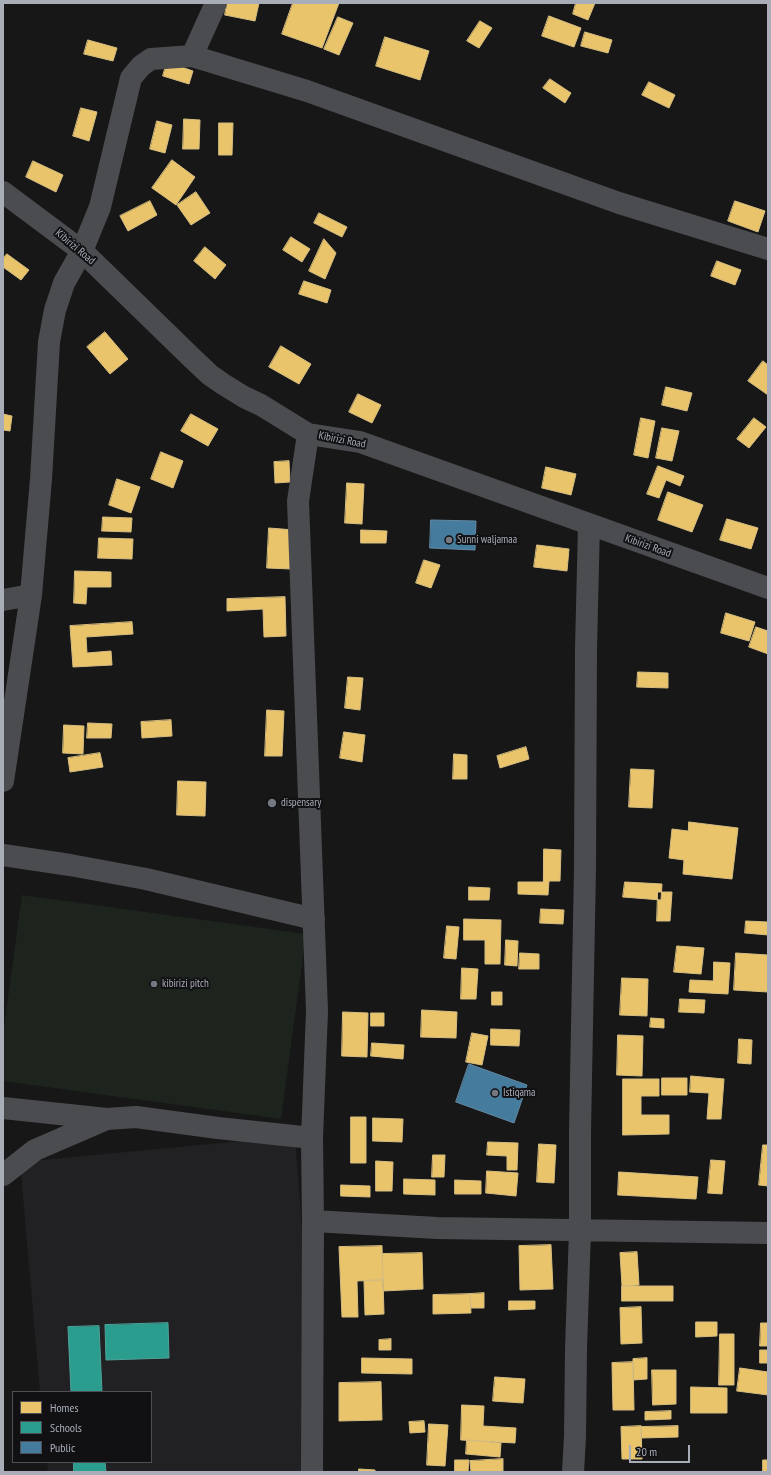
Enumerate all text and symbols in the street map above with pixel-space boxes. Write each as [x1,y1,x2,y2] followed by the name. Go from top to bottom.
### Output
[52,227,98,267] street label: Kibirizi Road
[317,429,367,451] street label: Kibirizi Road
[623,532,673,560] street label: Kibirizi Road
[457,533,517,547] place label: Sunni waljamaa
[444,535,454,545] marker: Sunni waljamaa
[281,796,321,810] place label: dispensary
[266,797,278,809] marker: dispensary
[162,977,209,991] place label: kibirizi pitch
[149,979,159,989] marker: kibirizi pitch
[503,1086,535,1100] place label: Istiqama
[490,1088,500,1098] marker: Istiqama
[12,1391,152,1463] legend
[50,1400,78,1415] text: Homes
[50,1420,82,1435] text: Schools
[631,1437,692,1463] scale bar
[50,1440,75,1455] text: Public
[636,1444,657,1459] text: 20 m

